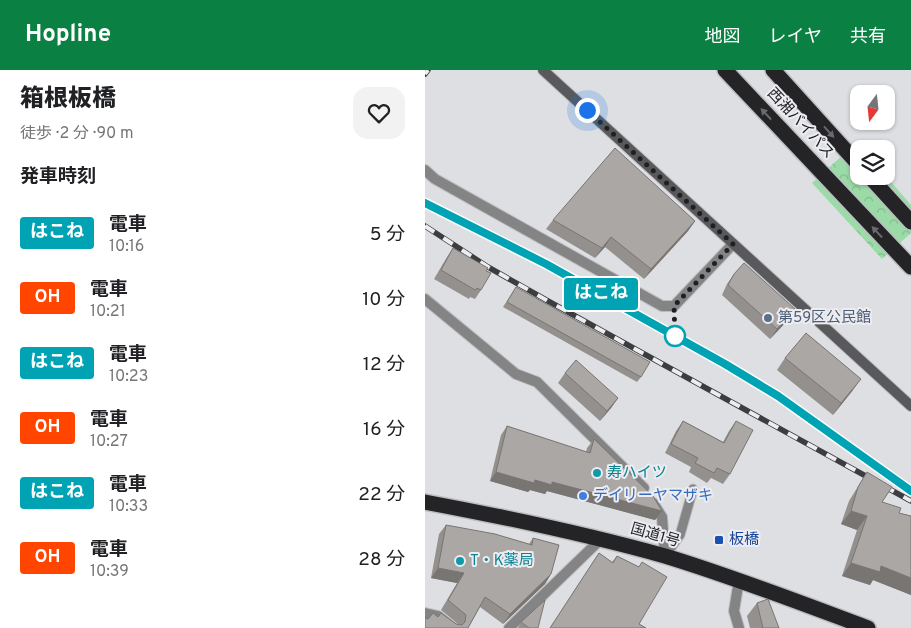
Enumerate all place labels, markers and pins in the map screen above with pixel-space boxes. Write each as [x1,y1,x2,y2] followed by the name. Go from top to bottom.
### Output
[778,309,871,328] place label: 第59区公民館
[762,312,774,324] marker: 第59区公民館
[664,325,686,347] unlabelled marker
[607,464,667,483] place label: 寿ハイツ
[591,467,603,479] marker: 寿ハイツ
[593,487,713,506] place label: デイリーヤマザキ
[577,490,589,502] marker: デイリーヤマザキ
[729,531,759,550] place label: 板橋
[713,534,725,546] marker: 板橋
[470,552,534,571] place label: T・K薬局
[454,555,466,567] marker: T・K薬局

